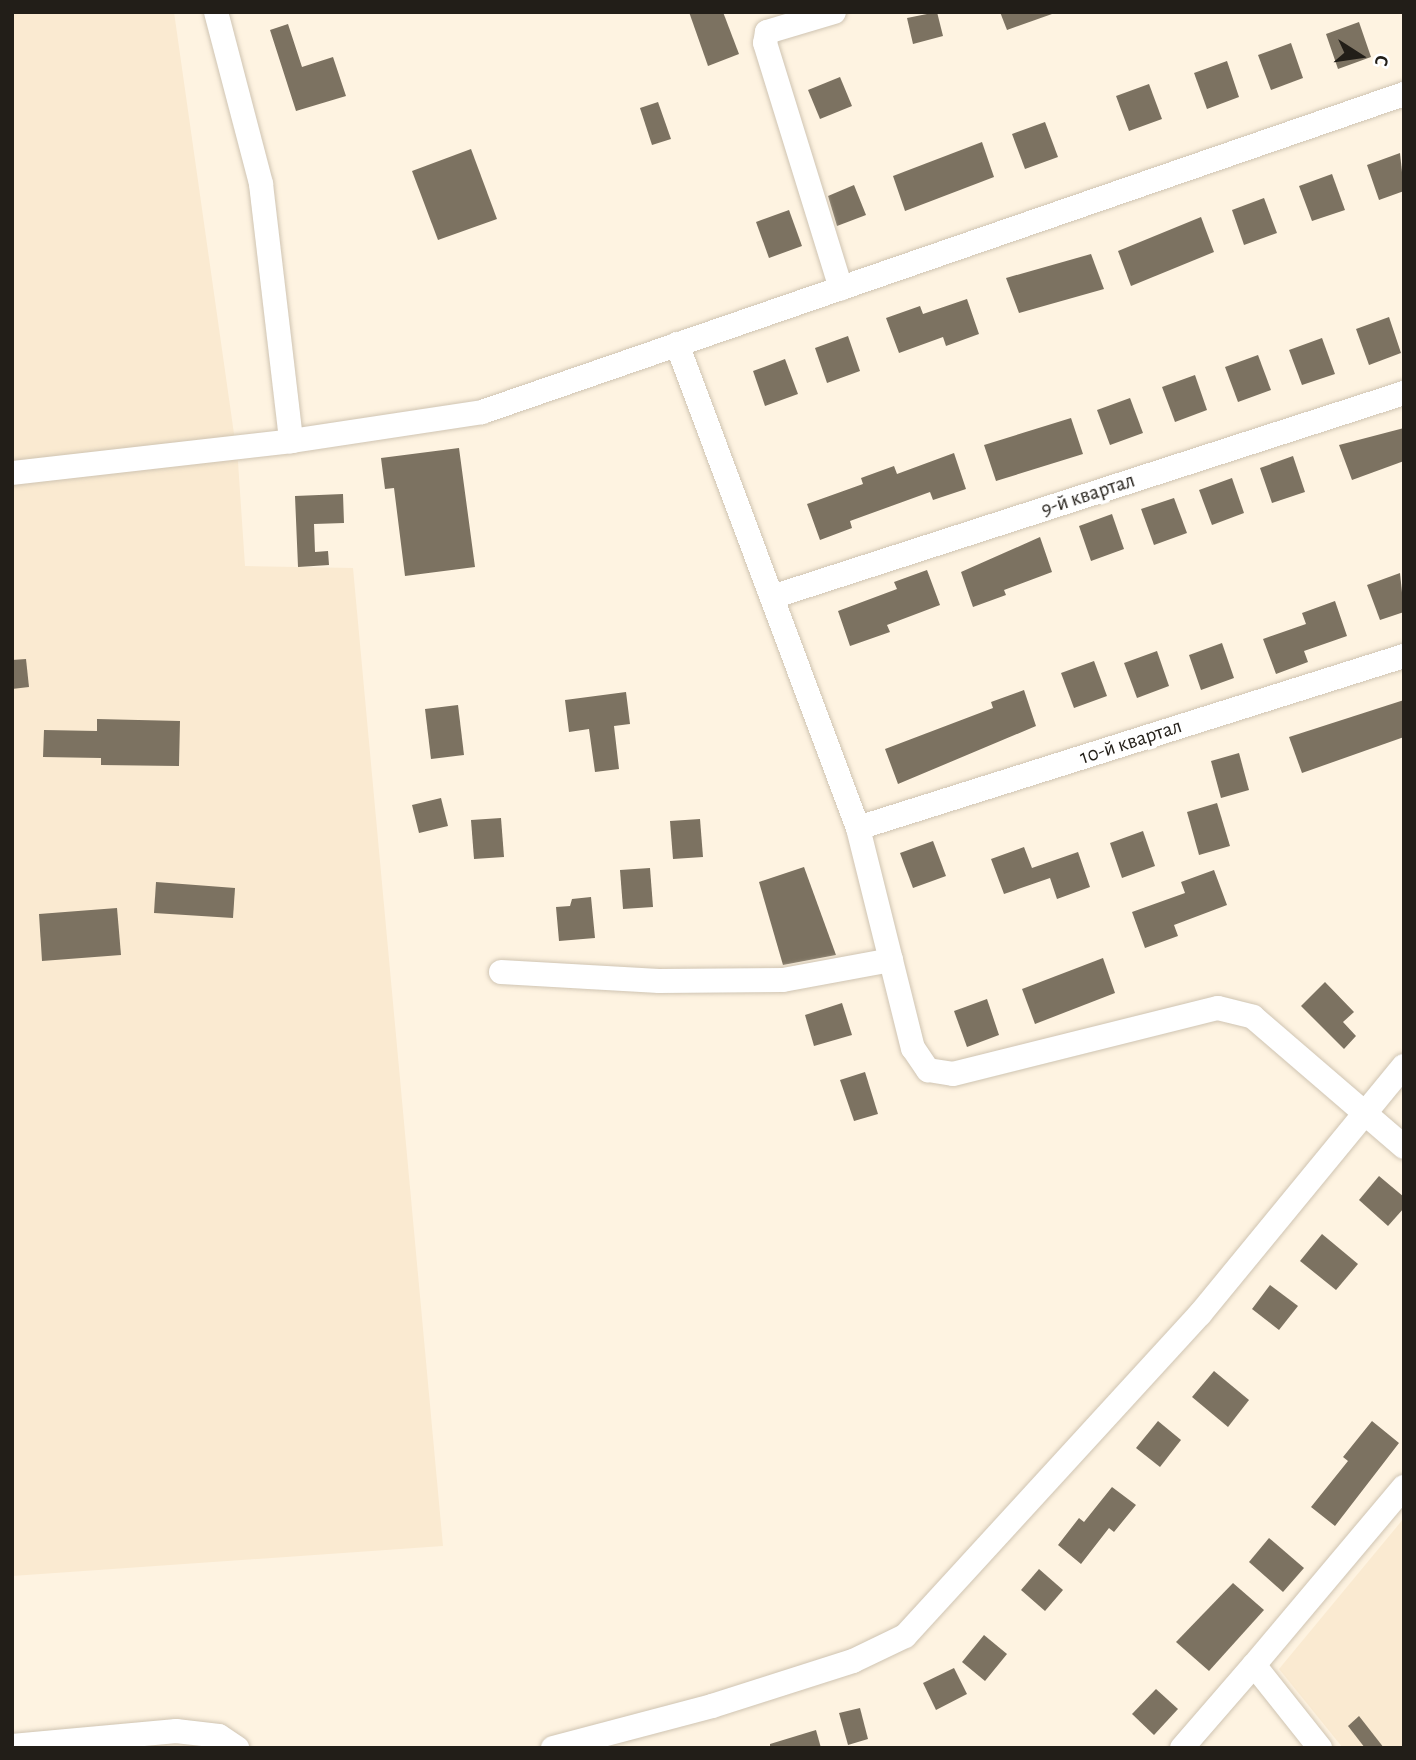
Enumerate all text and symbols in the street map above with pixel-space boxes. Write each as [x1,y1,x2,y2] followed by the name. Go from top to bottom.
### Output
[1325,21,1395,91] north arrow
[1371,53,1391,68] text: С
[1038,468,1138,522] street label: 9-й квартал
[1077,714,1185,770] street label: 10-й квартал

